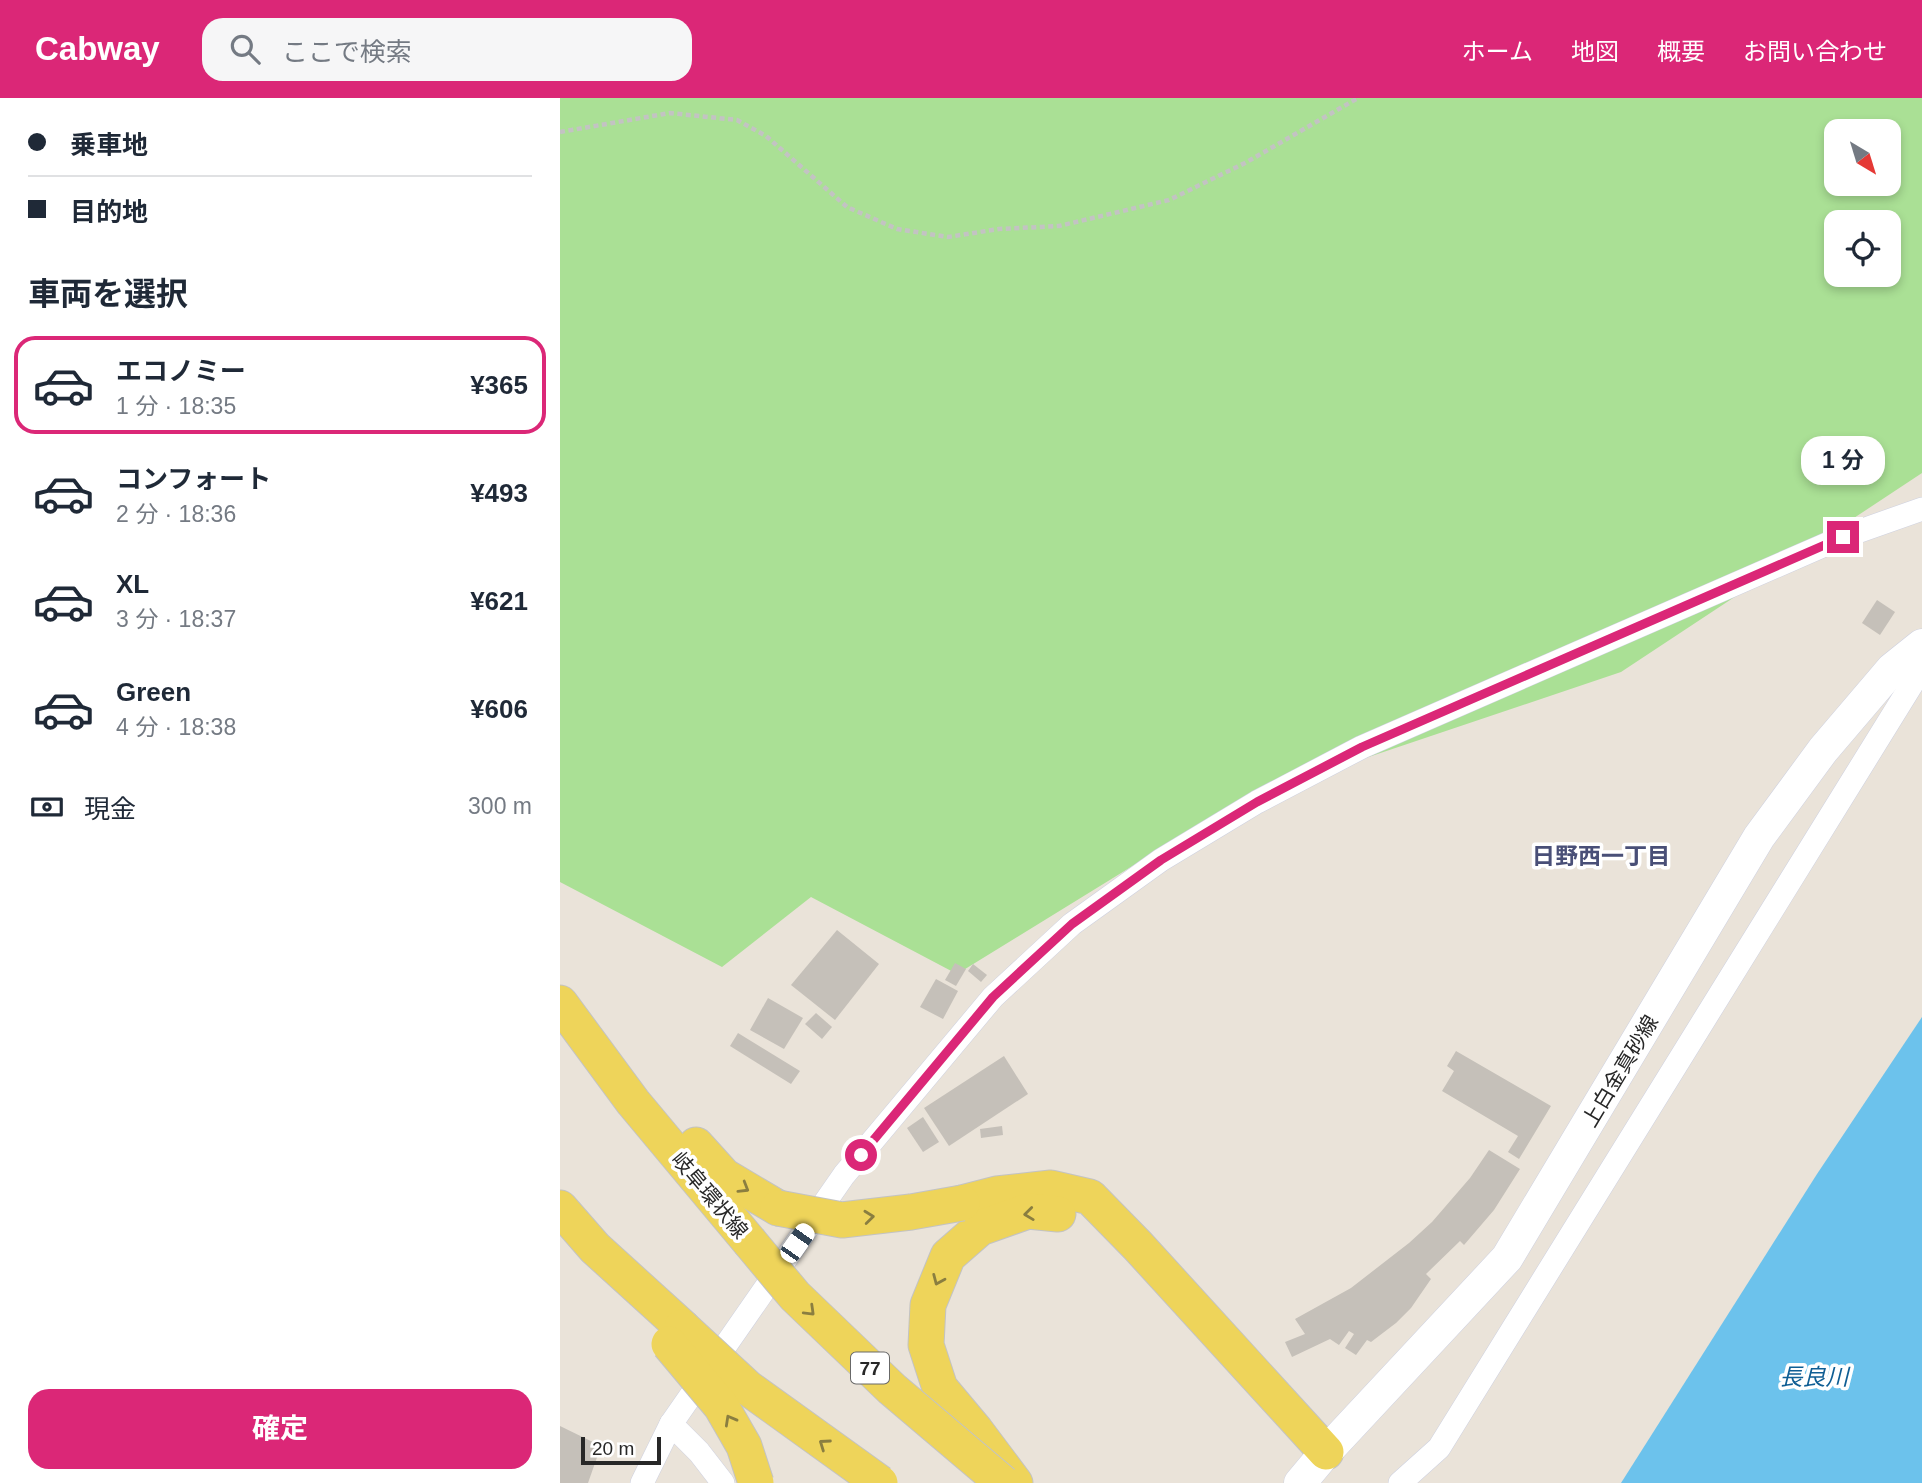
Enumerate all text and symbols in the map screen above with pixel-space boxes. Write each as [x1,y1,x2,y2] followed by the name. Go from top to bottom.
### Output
[202,18,692,81] search box
[35,30,160,67] text: Cabway
[226,30,264,68] icon: search
[282,37,412,67] text: ここで検索
[1462,38,1533,65] text: ホーム
[1571,38,1619,65] text: 地図
[1657,38,1705,65] text: 概要
[1743,38,1887,65] text: お問い合わせ
[1824,119,1900,196] north arrow
[1824,119,1901,287] map controls
[70,130,148,160] text: 乗車地
[70,197,148,227] text: 目的地
[1824,210,1901,287] button: locate
[28,276,188,312] text: 車両を選択
[32,354,95,417] icon: car
[116,356,246,386] text: エコノミー
[470,370,528,400] text: ¥365
[116,393,236,419] text: 1 分 · 18:35
[1801,436,1885,484] callout: 1 分
[1822,447,1864,473] text: 1 分
[32,462,95,525] icon: car
[116,464,271,494] text: コンフォート
[470,478,528,508] text: ¥493
[116,501,236,527] text: 2 分 · 18:36
[1827,521,1859,553] route end
[116,569,149,599] text: XL
[32,570,95,633] icon: car
[470,586,528,616] text: ¥621
[116,606,236,632] text: 3 分 · 18:37
[116,677,191,707] text: Green
[32,678,95,741] icon: car
[470,694,528,724] text: ¥606
[116,714,236,740] text: 4 分 · 18:38
[28,788,66,826] icon: cash
[468,793,532,819] text: 300 m
[84,794,136,824] text: 現金
[1532,843,1670,869] district label: 日野西一丁目
[1578,1011,1662,1131] street label: 上白金真砂線
[845,1139,877,1171] route start
[667,1147,753,1243] street label: 岐阜環状線
[736,1179,749,1192] one-way arrow
[1023,1206,1035,1221] one-way arrow
[864,1209,875,1224] one-way arrow
[777,1220,818,1266] car
[933,1273,947,1285] one-way arrow
[802,1302,815,1315] one-way arrow
[851,1352,889,1384] road number: 77
[1780,1364,1852,1390] water label: 長良川
[28,1389,532,1469] button: 確定
[725,1415,738,1428] one-way arrow
[581,1434,662,1466] scale bar
[592,1438,634,1459] text: 20 m
[819,1440,832,1452] one-way arrow

